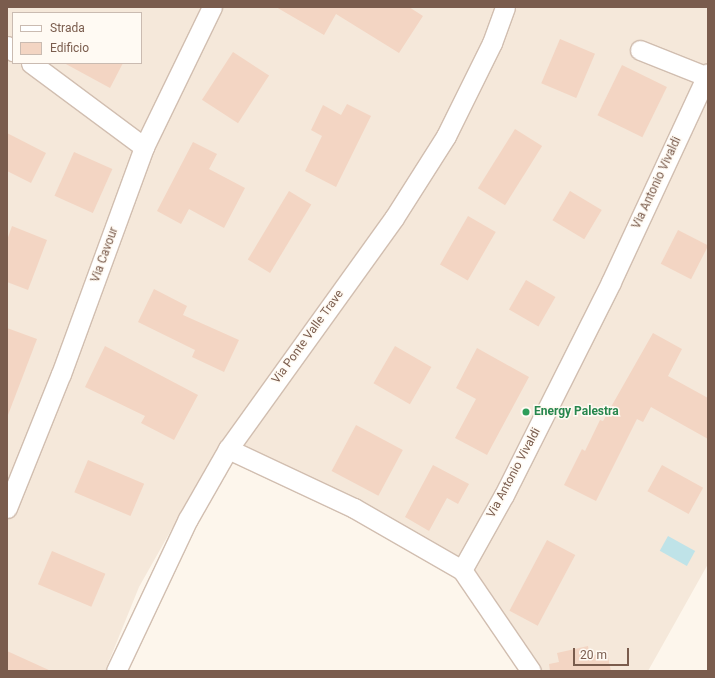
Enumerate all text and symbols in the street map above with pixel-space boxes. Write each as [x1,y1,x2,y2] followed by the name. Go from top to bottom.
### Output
[12,12,142,64] legend
[50,21,85,35] text: Strada
[50,41,89,55] text: Edificio
[629,135,685,231] street label: Via Antonio Vivaldi
[88,225,122,285] street label: Via Cavour
[269,287,347,387] street label: Via Ponte Valle Trave
[534,405,619,419] place label: Energy Palestra
[521,407,531,417] marker: Energy Palestra
[484,425,544,521] street label: Via Antonio Vivaldi
[575,640,631,666] scale bar
[580,648,607,662] text: 20 m

